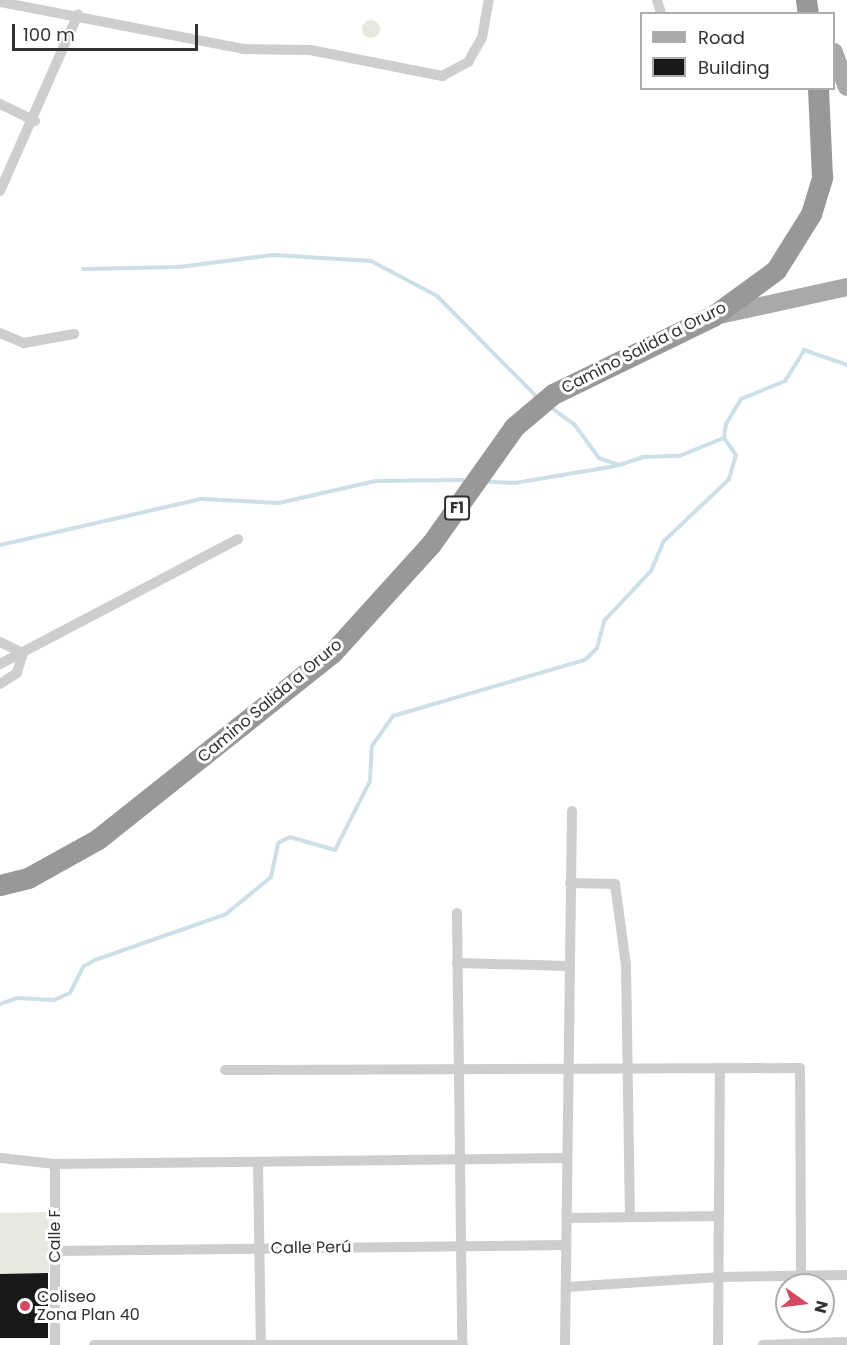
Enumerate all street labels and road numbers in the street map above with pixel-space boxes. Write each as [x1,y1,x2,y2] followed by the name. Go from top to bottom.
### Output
[558,298,730,398] street label: Camino Salida a Oruro
[444,496,470,520] road number: F1
[194,635,346,767] street label: Camino Salida a Oruro
[45,1209,65,1263] street label: Calle F
[271,1238,351,1258] street label: Calle Perú

